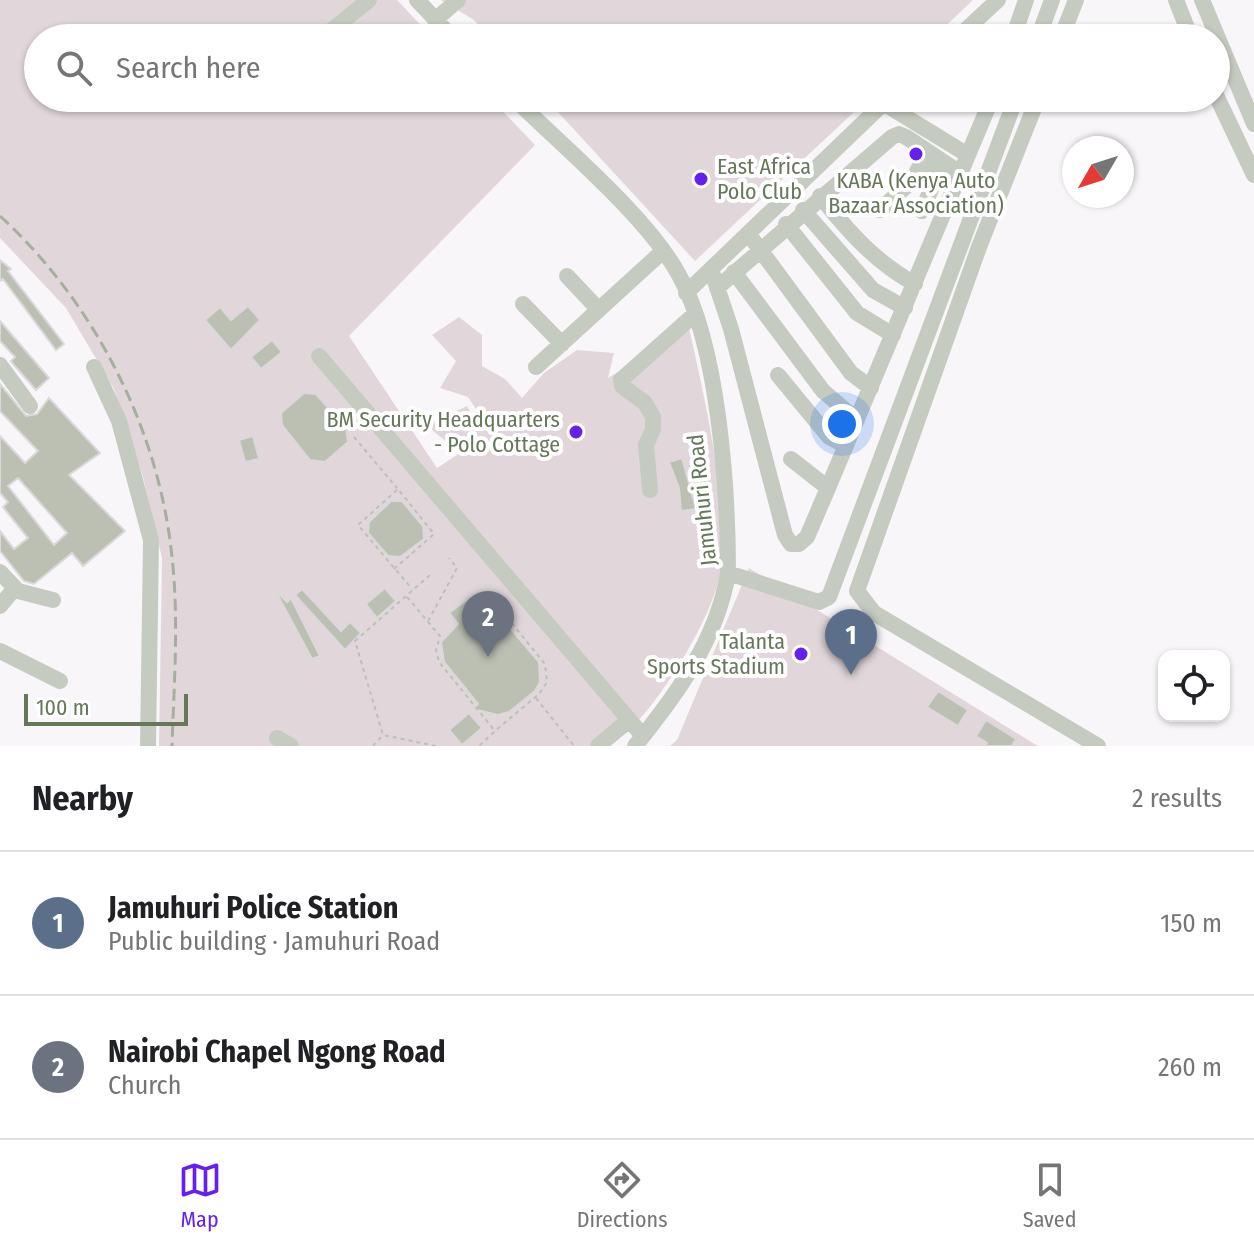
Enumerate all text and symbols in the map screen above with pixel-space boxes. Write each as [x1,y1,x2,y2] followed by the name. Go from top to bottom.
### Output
[24,24,1230,112] search box
[52,46,96,90] icon: search
[116,50,261,86] text: Search here
[1062,136,1134,208] north arrow
[907,145,925,163] marker: KABA (Kenya Auto Bazaar Association)
[717,153,811,205] place label: East Africa Polo Club
[828,167,1004,219] place label: KABA (Kenya Auto Bazaar Association)
[692,170,710,188] marker: East Africa Polo Club
[822,404,862,444] your location
[326,406,560,458] place label: BM Security Headquarters - Polo Cottage
[567,423,585,441] marker: BM Security Headquarters - Polo Cottage
[682,433,722,567] street label: Jamuhuri Road
[462,591,514,657] pin: 2
[825,609,877,675] pin: 1
[647,628,785,680] place label: Talanta Sports Stadium
[792,645,810,663] marker: Talanta Sports Stadium
[1158,650,1230,722] map controls
[1158,650,1230,722] button: locate
[24,690,188,726] scale bar
[36,694,90,721] text: 100 m
[32,778,133,819] text: Nearby
[1132,783,1222,814] text: 2 results
[108,890,399,926] text: Jamuhuri Police Station
[53,908,64,939] text: 1
[1160,908,1222,939] text: 150 m
[108,926,440,957] text: Public building · Jamuhuri Road
[108,1034,446,1070] text: Nairobi Chapel Ngong Road
[52,1052,64,1083] text: 2
[1158,1052,1222,1083] text: 260 m
[108,1070,181,1101] text: Church
[178,1158,222,1233] tab: Map
[577,1158,668,1233] tab: Directions
[1023,1158,1076,1233] tab: Saved

